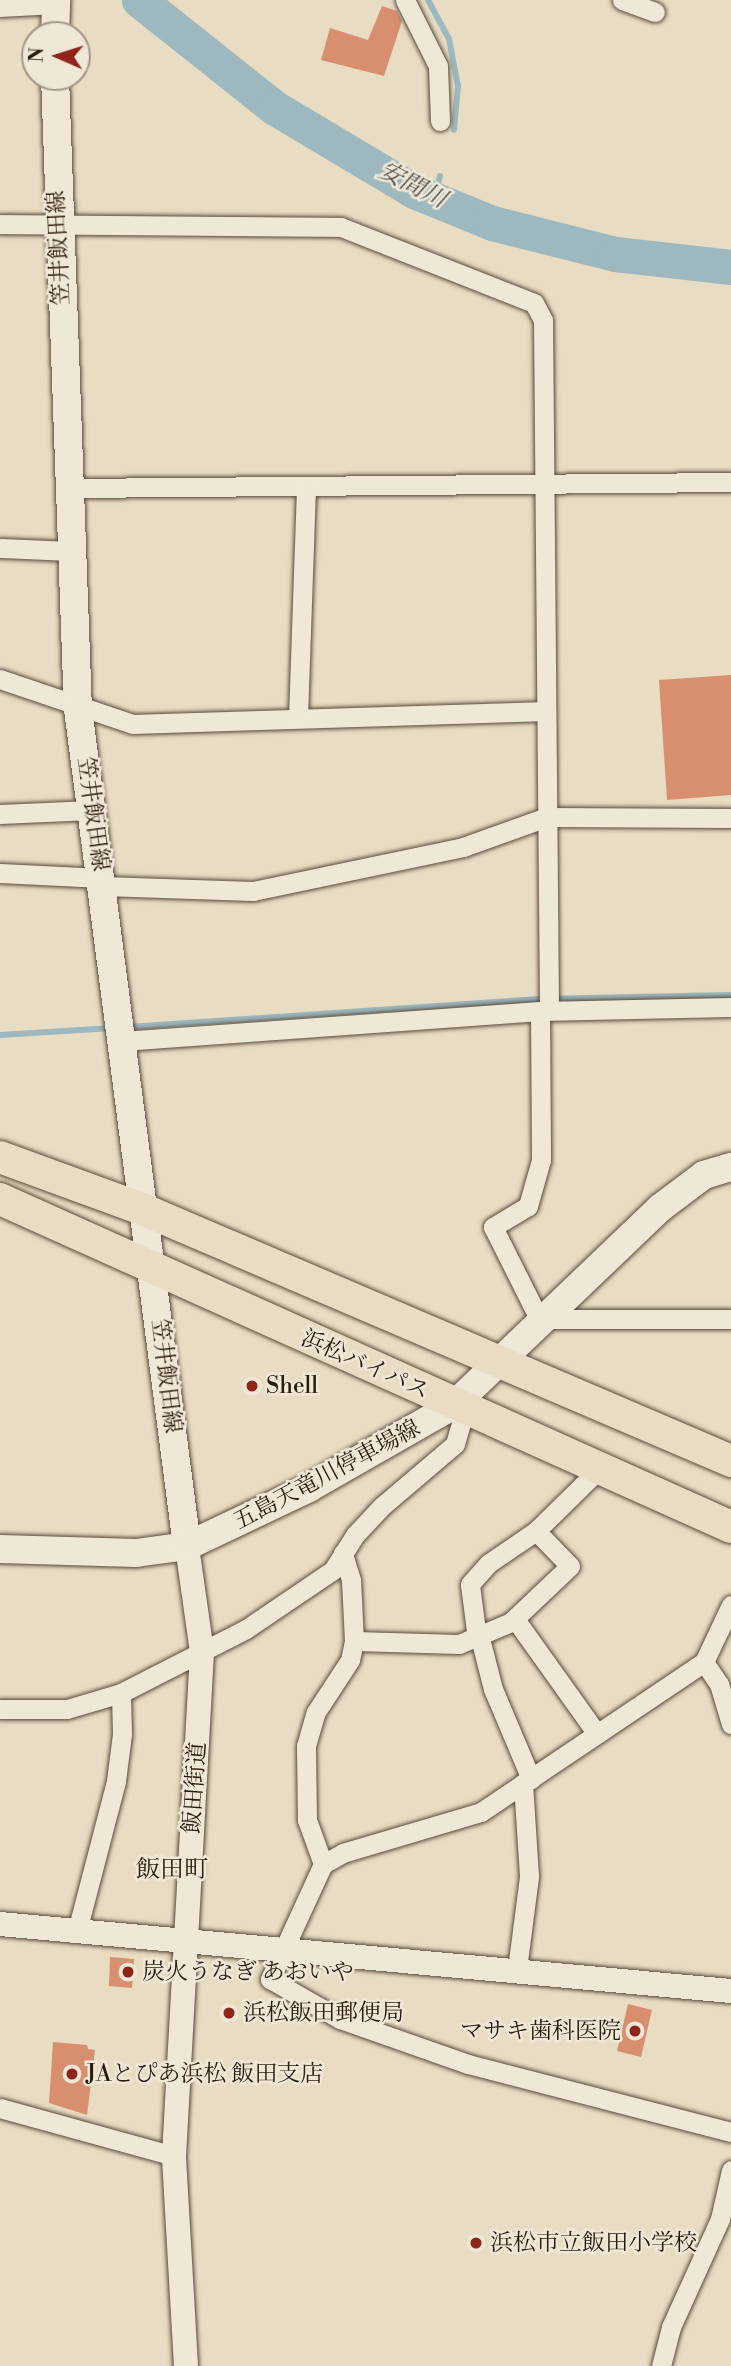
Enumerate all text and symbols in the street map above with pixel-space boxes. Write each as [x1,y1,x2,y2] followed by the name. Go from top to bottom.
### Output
[21,21,91,91] north arrow
[25,47,49,63] text: N
[373,157,451,215] water label: 安間川
[42,190,76,306] street label: 笠井飯田線
[71,755,115,873] street label: 笠井飯田線
[145,1317,187,1435] street label: 笠井飯田線
[296,1324,434,1406] street label: 浜松バイパス
[266,1372,318,1400] place label: Shell
[244,1378,260,1394] marker: Shell
[229,1414,425,1536] street label: 五島天竜川停車場線
[178,1741,212,1835] street label: 飯田街道
[136,1857,208,1885] district label: 飯田町
[142,1958,354,1986] place label: 炭火うなぎ あおいや
[120,1964,136,1980] marker: 炭火うなぎ あおいや
[243,1999,404,2027] place label: 浜松飯田郵便局
[221,2005,237,2021] marker: 浜松飯田郵便局
[460,2017,621,2045] place label: マサキ歯科医院
[627,2023,643,2039] marker: マサキ歯科医院
[86,2060,323,2088] place label: JAとぴあ浜松 飯田支店
[64,2066,80,2082] marker: JAとぴあ浜松 飯田支店
[490,2229,697,2257] place label: 浜松市立飯田小学校
[468,2235,484,2251] marker: 浜松市立飯田小学校

